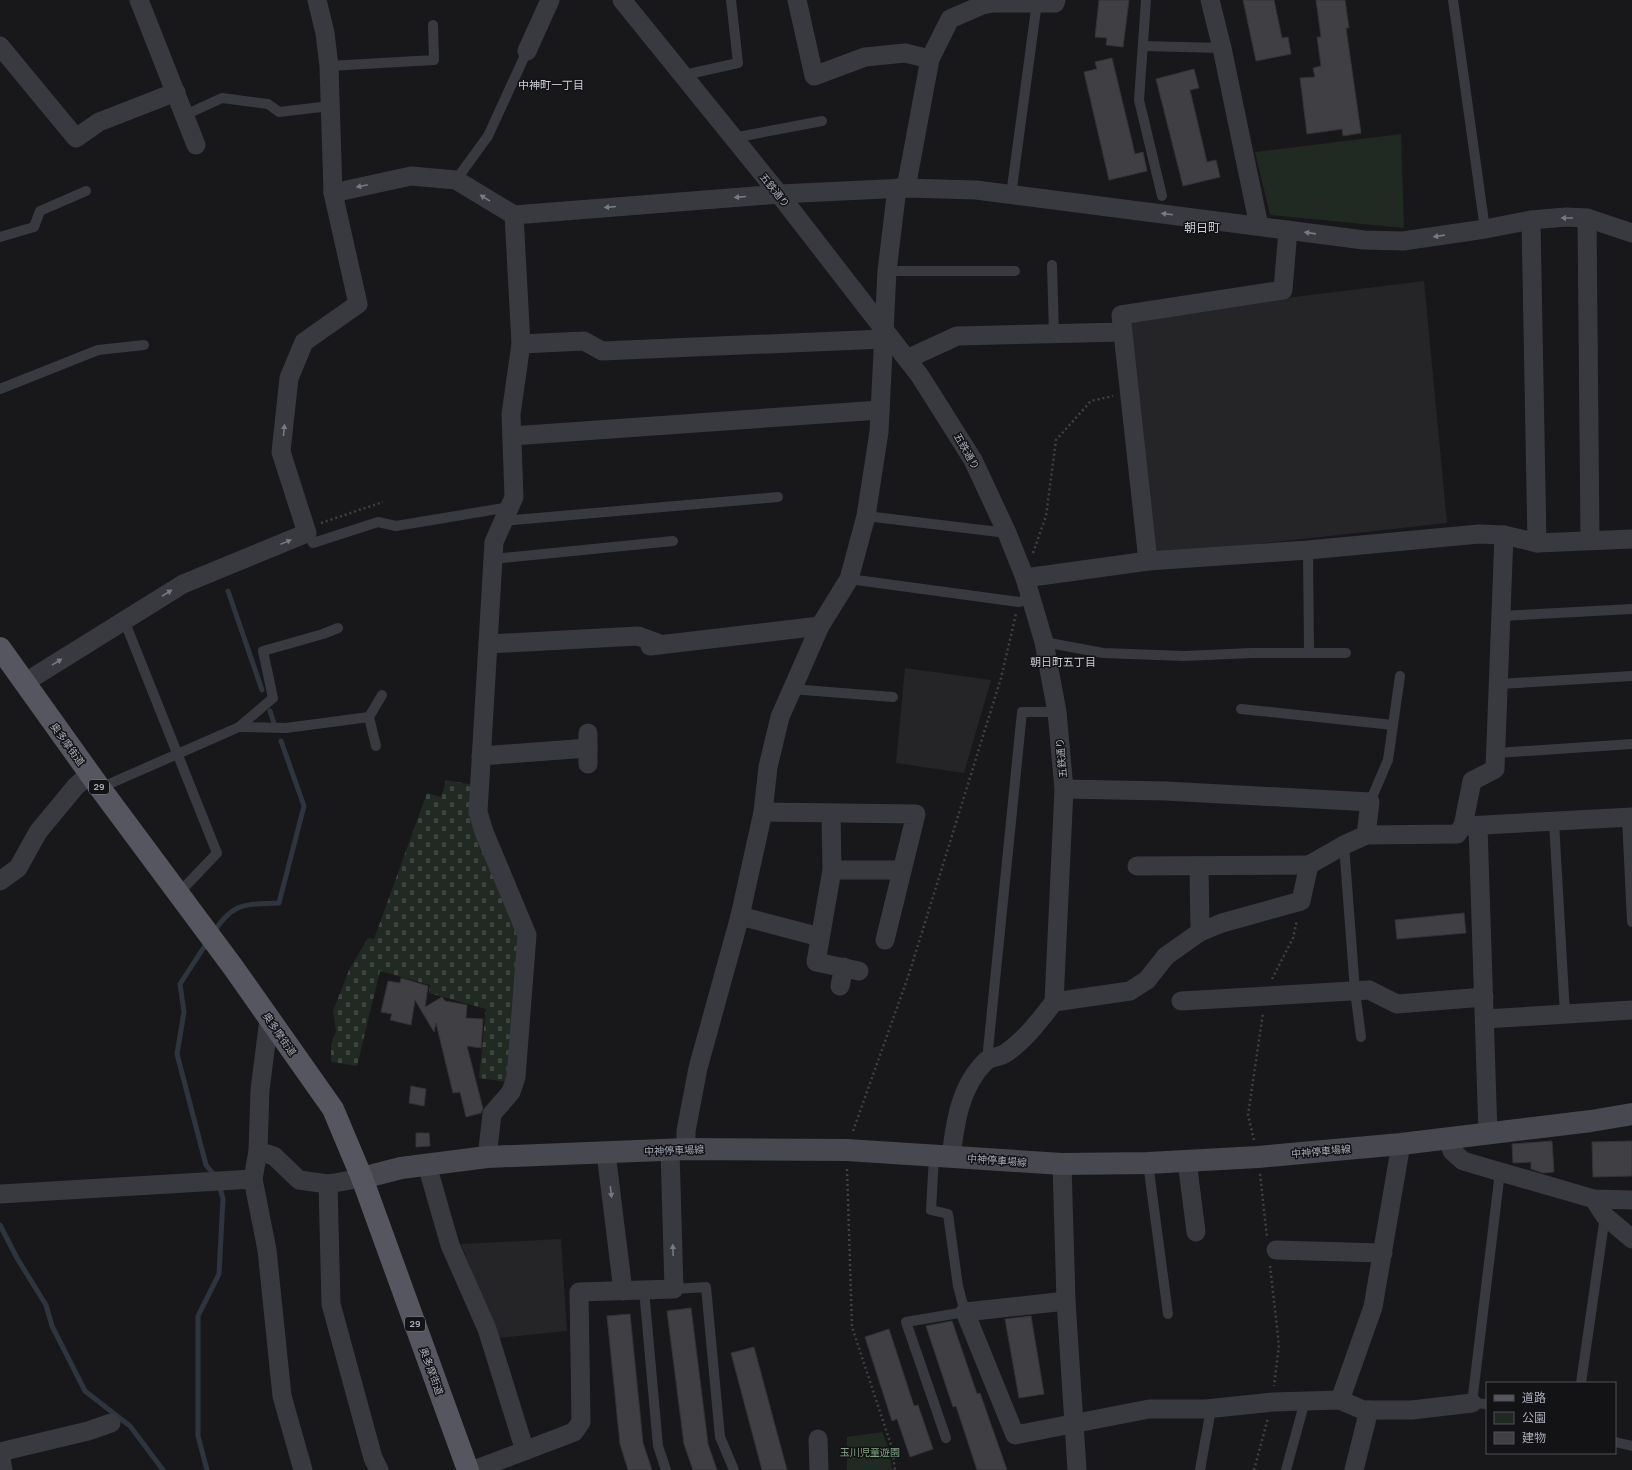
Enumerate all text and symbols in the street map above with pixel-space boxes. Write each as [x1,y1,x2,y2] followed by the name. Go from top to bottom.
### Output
[518,77,584,92] district label: 中神町一丁目
[757,170,793,210] street label: 五鉄通り
[356,184,368,190] one-way arrow
[479,194,491,201] one-way arrow
[734,194,746,200] one-way arrow
[604,204,616,211] one-way arrow
[1161,211,1173,218] one-way arrow
[1560,215,1573,221] one-way arrow
[1184,219,1220,236] district label: 朝日町
[1304,230,1316,236] one-way arrow
[1433,233,1445,239] one-way arrow
[281,424,287,436] one-way arrow
[951,430,983,472] street label: 五鉄通り
[281,538,293,544] one-way arrow
[161,590,173,597] one-way arrow
[1030,654,1096,669] district label: 朝日町五丁目
[52,658,62,666] one-way arrow
[48,720,88,768] street label: 奥多摩街道
[1052,737,1070,779] street label: 五鉄通り
[89,780,109,794] road number: 29
[260,1010,300,1058] street label: 奥多摩街道
[1291,1141,1351,1161] street label: 中神停車場線
[644,1142,704,1158] street label: 中神停車場線
[967,1151,1027,1169] street label: 中神停車場線
[608,1186,614,1198] one-way arrow
[669,1244,676,1256] one-way arrow
[405,1317,425,1331] road number: 29
[417,1345,447,1397] street label: 奥多摩街道
[1486,1382,1616,1454] legend
[1522,1389,1546,1406] text: 道路
[1522,1409,1546,1426] text: 公園
[1522,1429,1546,1446] text: 建物
[840,1445,900,1459] park label: 玉川児童遊園

